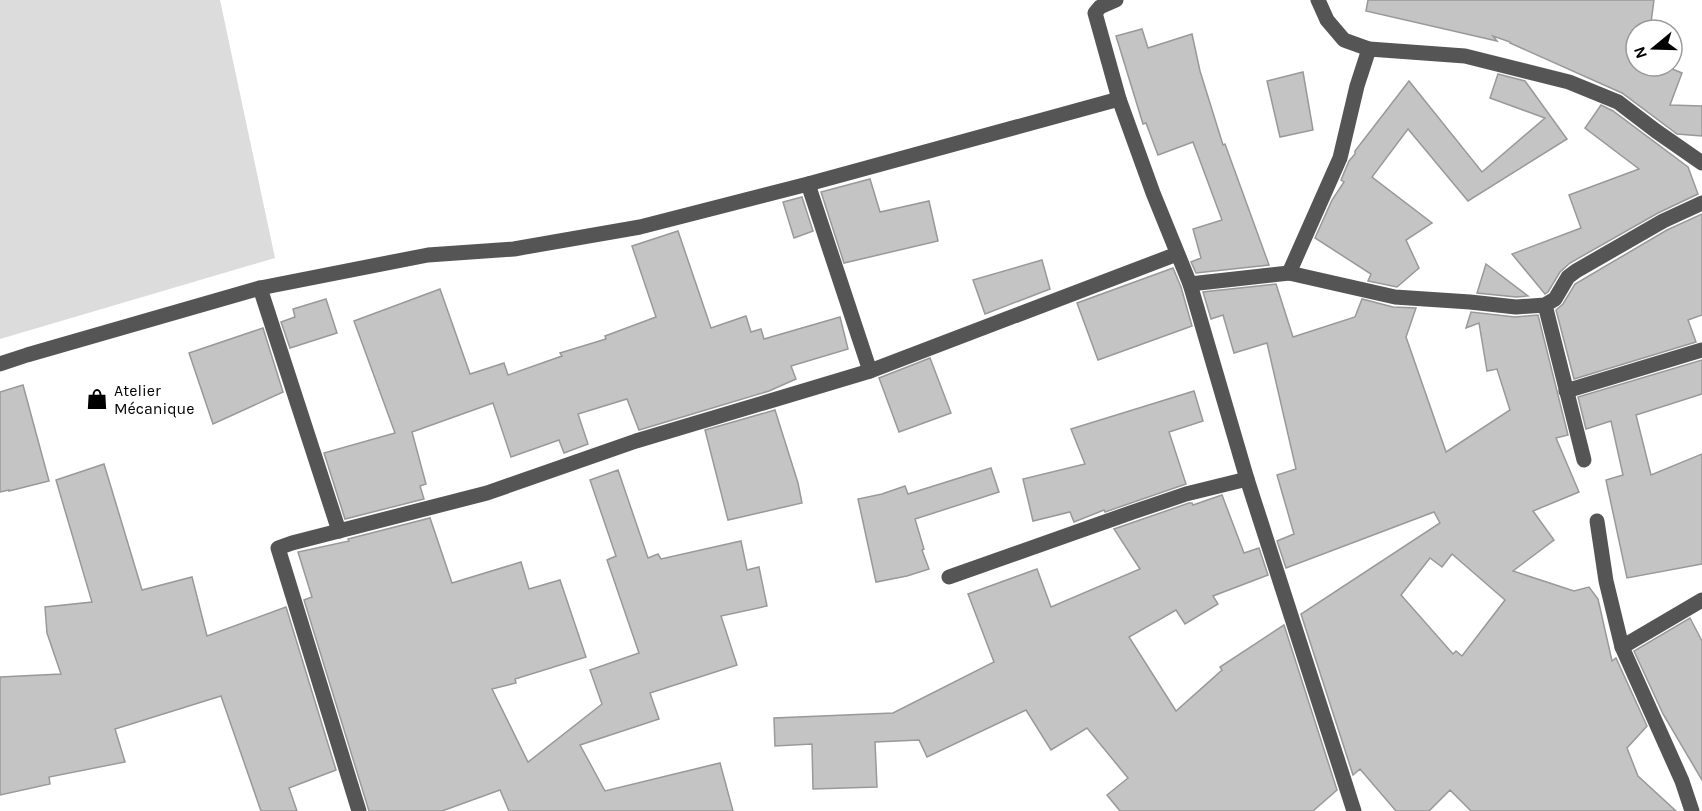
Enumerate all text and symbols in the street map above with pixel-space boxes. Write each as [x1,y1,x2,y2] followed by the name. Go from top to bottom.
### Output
[1624,18,1684,78] north arrow
[1629,44,1651,61] text: N
[114,381,195,418] place label: Atelier Mécanique
[85,387,109,411] shop icon: Atelier Mécanique

